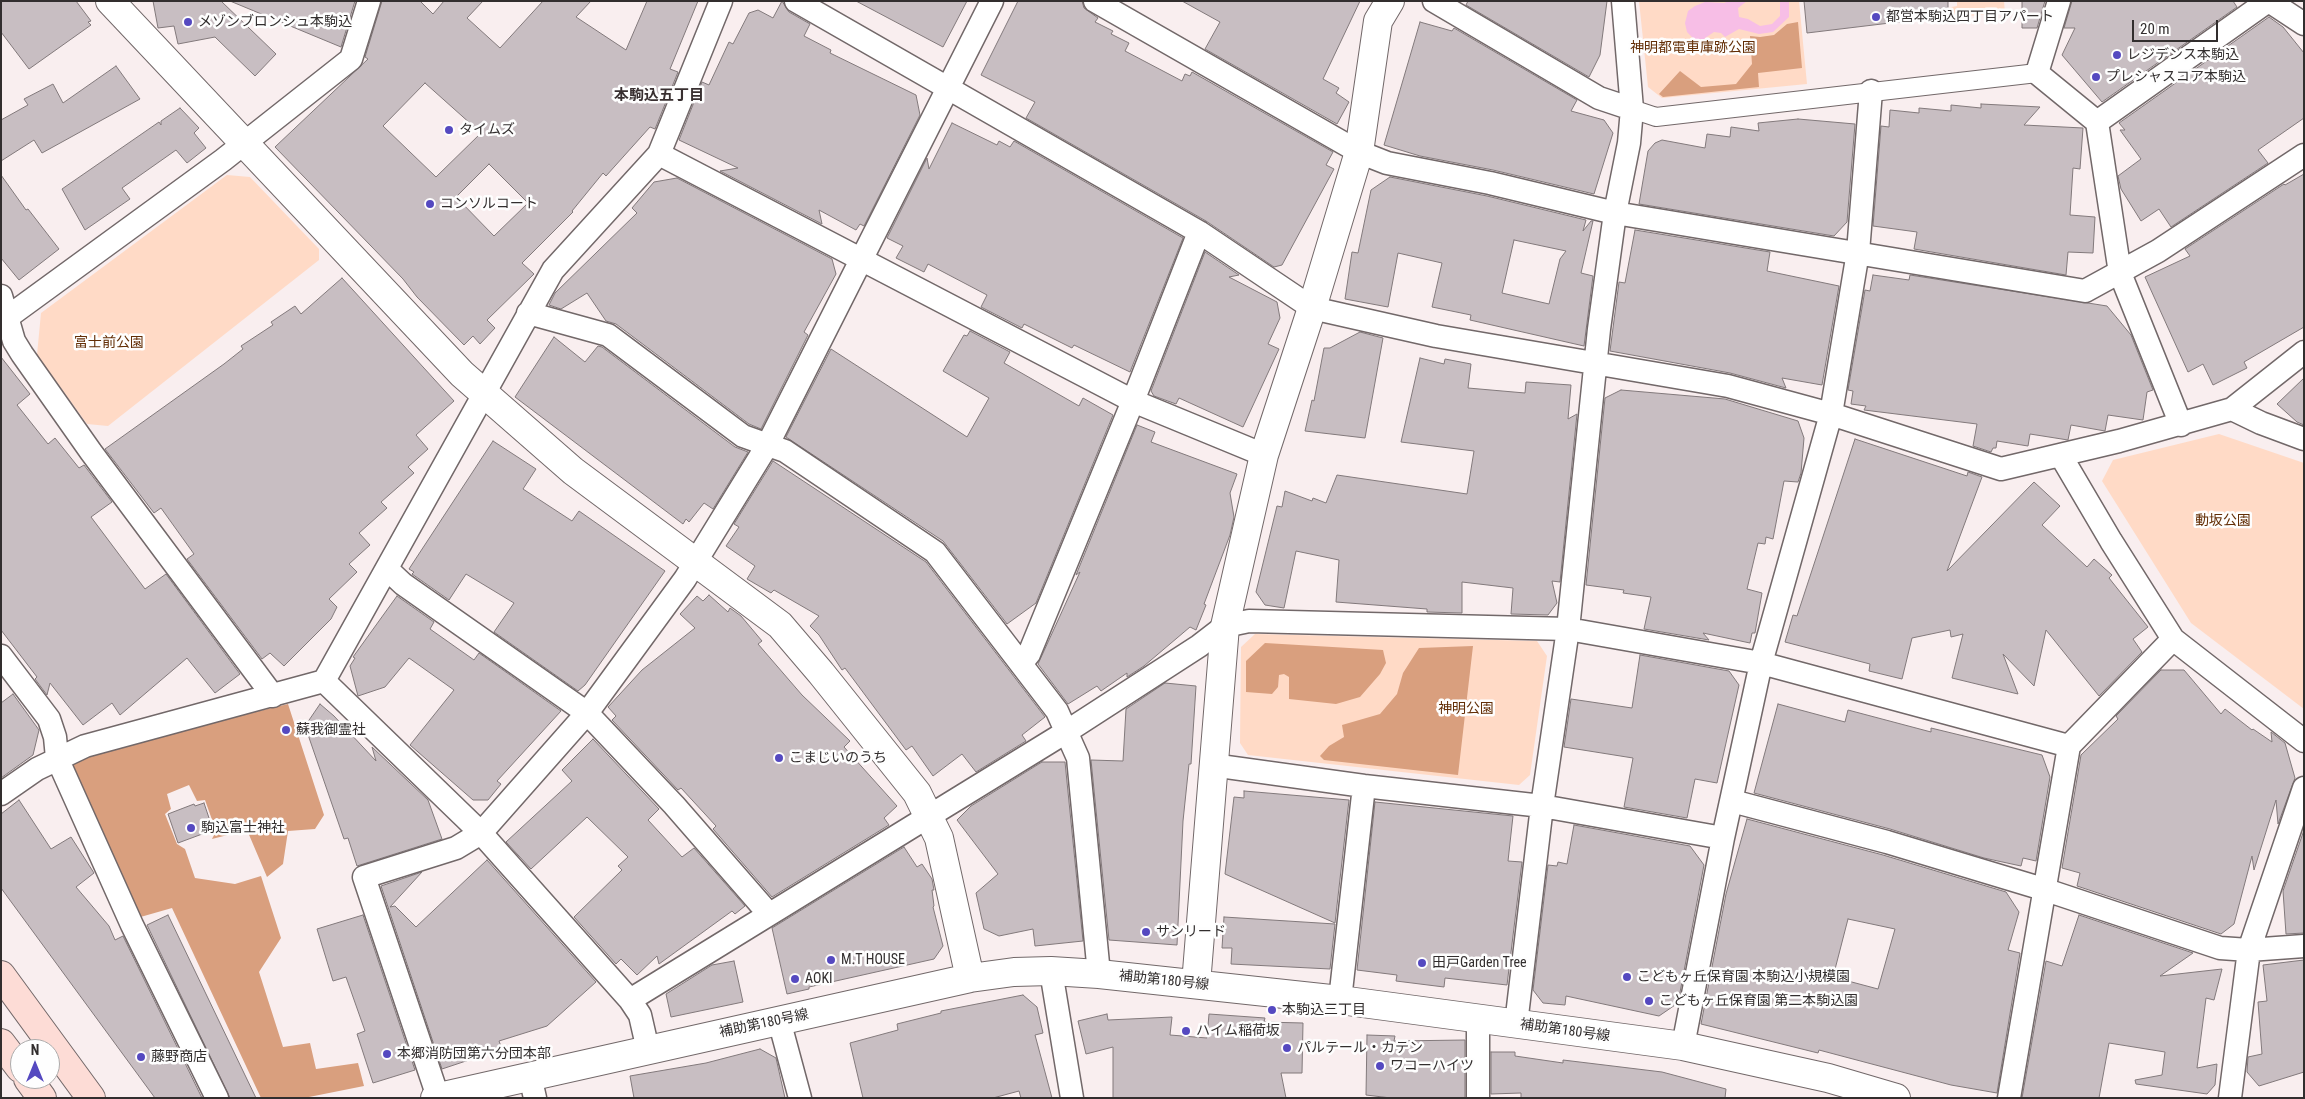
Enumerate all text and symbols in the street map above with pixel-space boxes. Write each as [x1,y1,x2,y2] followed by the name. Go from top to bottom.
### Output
[1886,9,2054,25] place label: 都営本駒込四丁目アパート
[2135,10,2221,42] scale bar
[1870,11,1882,23] marker: 都営本駒込四丁目アパート
[198,14,352,30] place label: メゾンブロンシュ本駒込
[182,16,194,28] marker: メゾンブロンシュ本駒込
[2140,20,2170,38] text: 20 m
[1630,40,1756,56] park label: 神明都電車庫跡公園
[2127,47,2239,63] place label: レジデンス本駒込
[2111,49,2123,61] marker: レジデンス本駒込
[2106,69,2246,85] place label: プレシャスコア本駒込
[2090,71,2102,83] marker: プレシャスコア本駒込
[614,87,704,105] district label: 本駒込五丁目
[459,122,515,138] place label: タイムズ
[443,124,455,136] marker: タイムズ
[440,196,538,212] place label: コンソルコート
[424,198,436,210] marker: コンソルコート
[74,335,144,351] park label: 富士前公園
[2195,513,2251,529] park label: 動坂公園
[1438,701,1494,717] park label: 神明公園
[296,722,366,738] place label: 蘇我御霊社
[280,724,292,736] marker: 蘇我御霊社
[789,750,887,766] place label: こまじいのうち
[773,752,785,764] marker: こまじいのうち
[201,820,285,836] place label: 駒込富士神社
[185,822,197,834] marker: 駒込富士神社
[1156,924,1226,940] place label: サンリード
[1140,926,1152,938] marker: サンリード
[841,952,905,968] place label: M.T HOUSE
[825,954,837,966] marker: M.T HOUSE
[1432,955,1527,971] place label: 田戸Garden Tree
[1416,957,1428,969] marker: 田戸Garden Tree
[1118,968,1210,994] street label: 補助第180号線
[1637,969,1850,985] place label: こどもヶ丘保育園 本駒込小規模園
[805,971,833,987] place label: AOKI
[1621,971,1633,983] marker: こどもヶ丘保育園 本駒込小規模園
[789,973,801,985] marker: AOKI
[1659,993,1858,1009] place label: こどもヶ丘保育園 第二本駒込園
[1643,995,1655,1007] marker: こどもヶ丘保育園 第二本駒込園
[1282,1002,1366,1018] place label: 本駒込三丁目
[1266,1004,1278,1016] marker: 本駒込三丁目
[718,1006,810,1042] street label: 補助第180号線
[1519,1016,1611,1046] street label: 補助第180号線
[1196,1023,1280,1039] place label: ハイム稲荷坂
[1180,1025,1192,1037] marker: ハイム稲荷坂
[10,1039,60,1089] north arrow
[1297,1040,1423,1056] place label: パルテール・カテン
[31,1042,39,1058] text: N
[1281,1042,1293,1054] marker: パルテール・カテン
[397,1046,551,1062] place label: 本郷消防団第六分団本部
[381,1048,393,1060] marker: 本郷消防団第六分団本部
[151,1049,207,1065] place label: 藤野商店
[135,1051,147,1063] marker: 藤野商店
[1390,1058,1474,1074] place label: ワコーハイツ
[1374,1060,1386,1072] marker: ワコーハイツ

